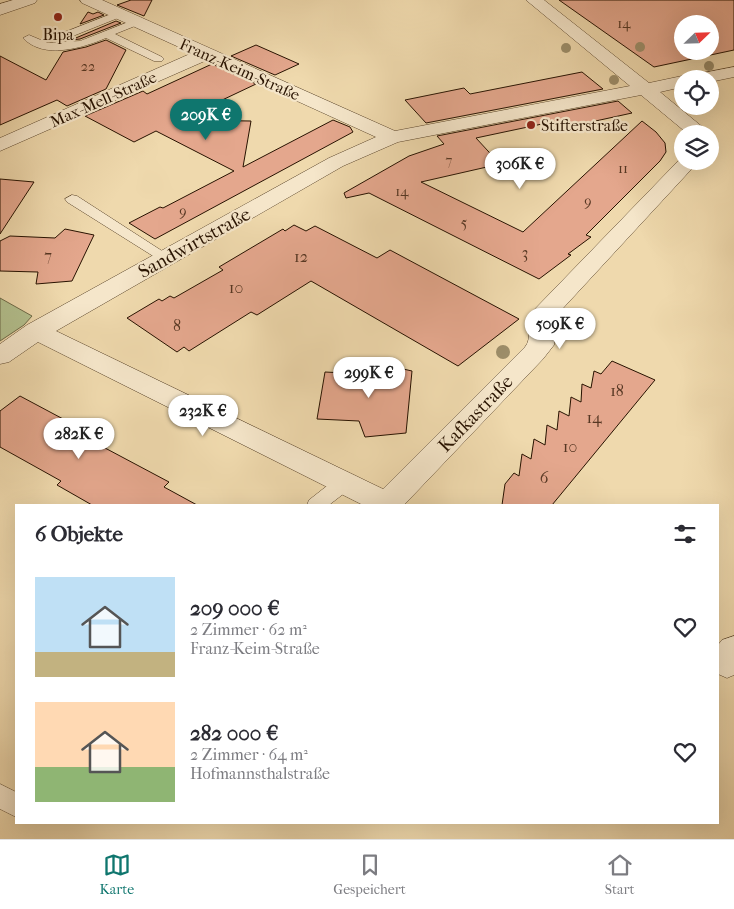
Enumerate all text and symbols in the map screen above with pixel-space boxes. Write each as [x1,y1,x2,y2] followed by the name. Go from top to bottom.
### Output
[52,11,64,23] marker: Bipa
[617,15,631,32] house number: 14
[674,15,719,60] north arrow
[674,15,719,170] map controls
[42,25,74,44] place label: Bipa
[177,34,303,105] street label: Franz-Keim-Straße
[81,58,95,75] house number: 22
[47,67,160,131] street label: Max-Mell-Straße
[674,70,719,115] button: locate
[165,98,247,141] pin: 209K €
[181,105,231,124] text: 209K €
[541,116,628,135] place label: Stifterstraße
[525,119,537,131] marker: Stifterstraße
[674,125,719,170] button: layers
[479,148,561,190] pin: 306K €
[446,152,453,169] house number: 7
[496,154,544,173] text: 306K €
[618,160,628,177] house number: 11
[395,183,409,200] house number: 14
[584,193,592,210] house number: 9
[134,203,254,283] street label: Sandwirtstraße
[179,203,187,220] house number: 9
[461,213,468,232] house number: 5
[522,243,528,262] house number: 3
[44,246,52,265] house number: 7
[294,247,308,266] house number: 12
[229,278,243,297] house number: 10
[519,308,601,350] pin: 509K €
[536,314,584,333] text: 509K €
[173,316,181,335] house number: 8
[328,356,410,399] pin: 299K €
[344,363,394,382] text: 299K €
[434,371,518,457] street label: Kafkastraße
[610,381,624,400] house number: 18
[162,394,244,437] pin: 232K €
[179,401,227,420] text: 232K €
[586,408,602,427] house number: 14
[38,418,120,460] pin: 282K €
[54,424,104,443] text: 282K €
[563,437,577,456] house number: 10
[540,468,549,487] house number: 6
[671,520,699,548] icon: filters
[35,522,123,546] text: 6 Objekte
[190,596,280,620] text: 209 000 €
[75,597,135,657] icon: home
[671,613,699,641] icon: heart
[190,620,307,639] text: 2 Zimmer · 62 m²
[190,639,320,658] text: Franz-Keim-Straße
[190,721,278,745] text: 282 000 €
[75,722,135,782] icon: home
[671,738,699,766] icon: heart
[190,745,308,764] text: 2 Zimmer · 64 m²
[190,764,330,783] text: Hofmannsthalstraße
[100,851,134,898] tab: Karte
[333,851,406,898] tab: Gespeichert
[605,851,634,898] tab: Start

